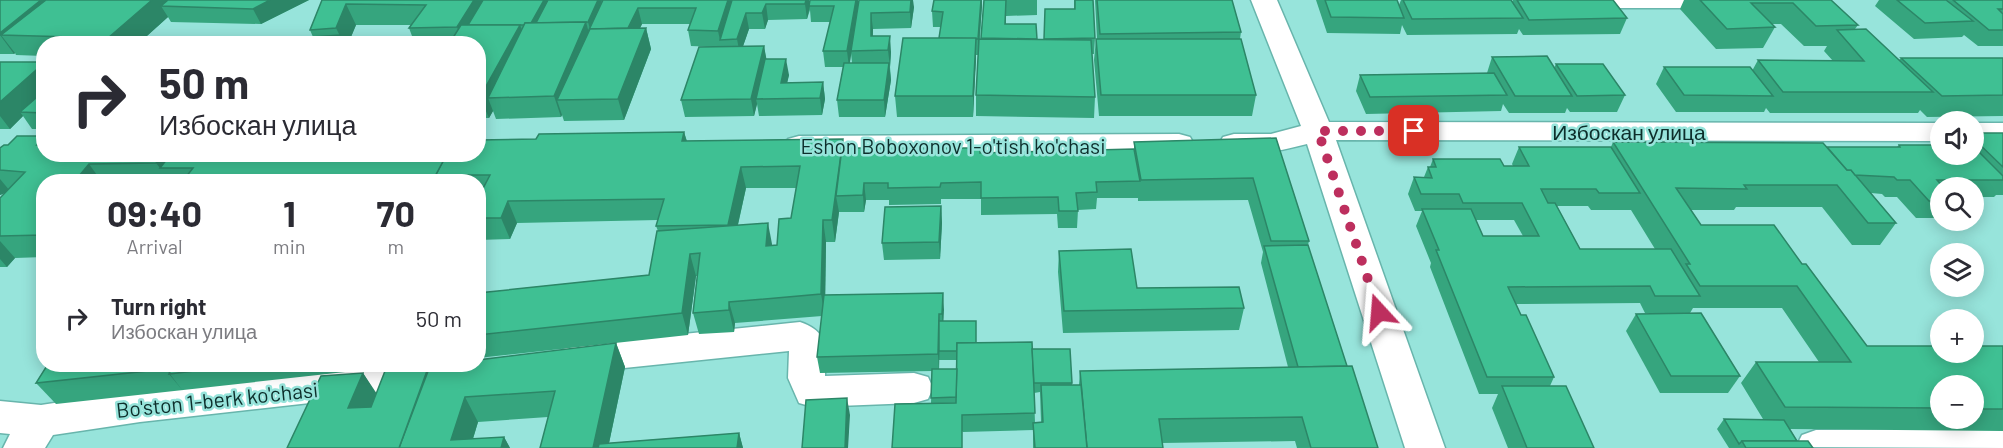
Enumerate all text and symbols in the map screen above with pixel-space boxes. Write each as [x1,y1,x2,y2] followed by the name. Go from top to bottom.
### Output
[159,57,249,107] text: 50 m
[60,60,138,138] icon: right
[1388,105,1439,156] pin
[159,108,356,140] text: Избоскан улица
[1930,111,1984,429] map controls
[1930,111,1984,165] button: sound
[1397,114,1430,147] icon: arrive
[1552,119,1706,144] street label: Избоскан улица
[800,133,1106,158] street label: Eshon Boboxonov 1-o'tish ko'chasi
[1930,177,1984,231] button: search
[107,191,202,234] text: 09:40
[283,191,296,234] text: 1
[377,191,415,234] text: 70
[127,234,183,258] text: Arrival
[273,234,306,258] text: min
[387,234,404,258] text: m
[1930,243,1984,297] button: layers
[1347,280,1411,344] position arrow
[111,293,206,319] text: Turn right
[60,302,93,335] icon: right
[416,305,462,331] text: 50 m
[1930,309,1984,363] button: +
[111,319,257,343] text: Избоскан улица
[1930,375,1984,429] button: −
[115,376,319,422] street label: Bo'ston 1-berk ko'chasi

